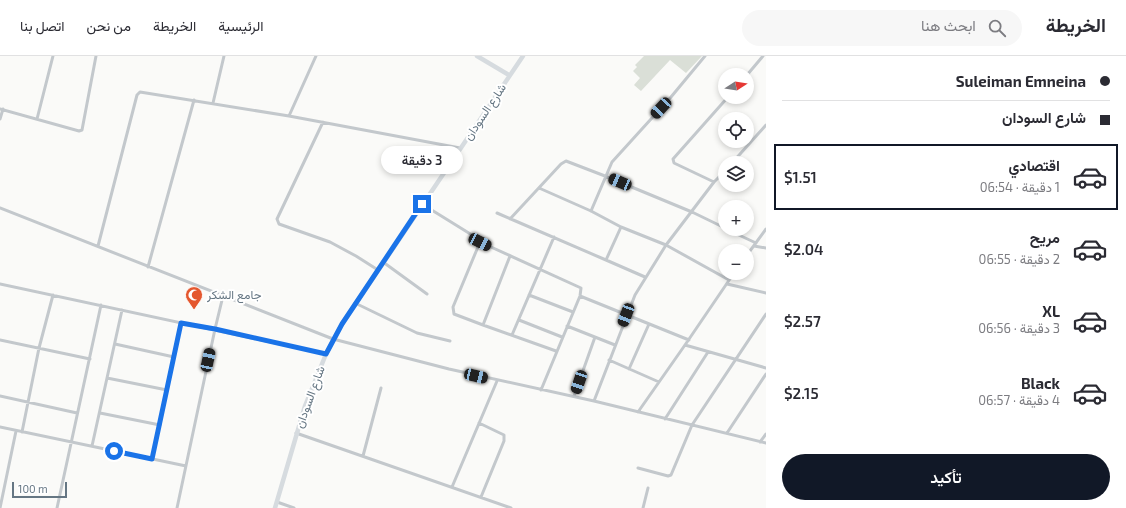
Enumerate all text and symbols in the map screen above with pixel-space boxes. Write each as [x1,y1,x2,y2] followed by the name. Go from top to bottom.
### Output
[742,10,1022,46] search box
[1046,13,1106,36] text: الخريطة
[921,16,976,34] text: ابحث هنا
[20,17,65,34] text: اتصل بنا
[87,17,131,34] text: من نحن
[153,17,196,34] text: الخريطة
[218,17,264,34] text: الرئيسية
[986,17,1008,39] icon: search
[718,68,754,104] north arrow
[718,68,754,280] map controls
[956,72,1086,90] text: Suleiman Emneina
[460,81,511,144] street label: شارع السودان
[648,95,674,121] car
[1002,108,1086,126] text: شارع السودان
[718,112,754,148] button: locate
[381,146,463,174] callout: 3 دقيقة
[402,152,442,168] text: 3 دقيقة
[718,156,754,192] button: layers
[1008,156,1060,174] text: اقتصادي
[1072,159,1108,195] icon: car
[784,168,817,186] text: $1.51
[607,172,633,192] car
[980,179,1060,195] text: 1 دقيقة · 06:54
[413,195,431,213] route end
[718,200,754,236] button: +
[1030,228,1060,246] text: مريح
[467,231,493,253] car
[1072,231,1108,267] icon: car
[784,240,823,258] text: $2.04
[718,244,754,280] button: −
[979,251,1060,267] text: 2 دقيقة · 06:55
[184,285,204,310] mosque icon: جامع الشكر
[206,287,262,304] place label: جامع الشكر
[616,302,636,328] car
[1042,302,1060,320] text: XL
[1072,303,1108,339] icon: car
[784,312,821,330] text: $2.57
[978,320,1060,336] text: 3 دقيقة · 06:56
[200,347,216,373] car
[291,364,330,431] street label: شارع السودان
[463,367,489,385] car
[569,369,589,395] car
[1021,374,1060,392] text: Black
[1072,375,1108,411] icon: car
[784,384,819,402] text: $2.15
[978,392,1060,408] text: 4 دقيقة · 06:57
[105,442,123,460] route start
[782,454,1110,500] button: تأكيد
[12,480,67,499] scale bar
[18,482,48,495] text: 100 m

